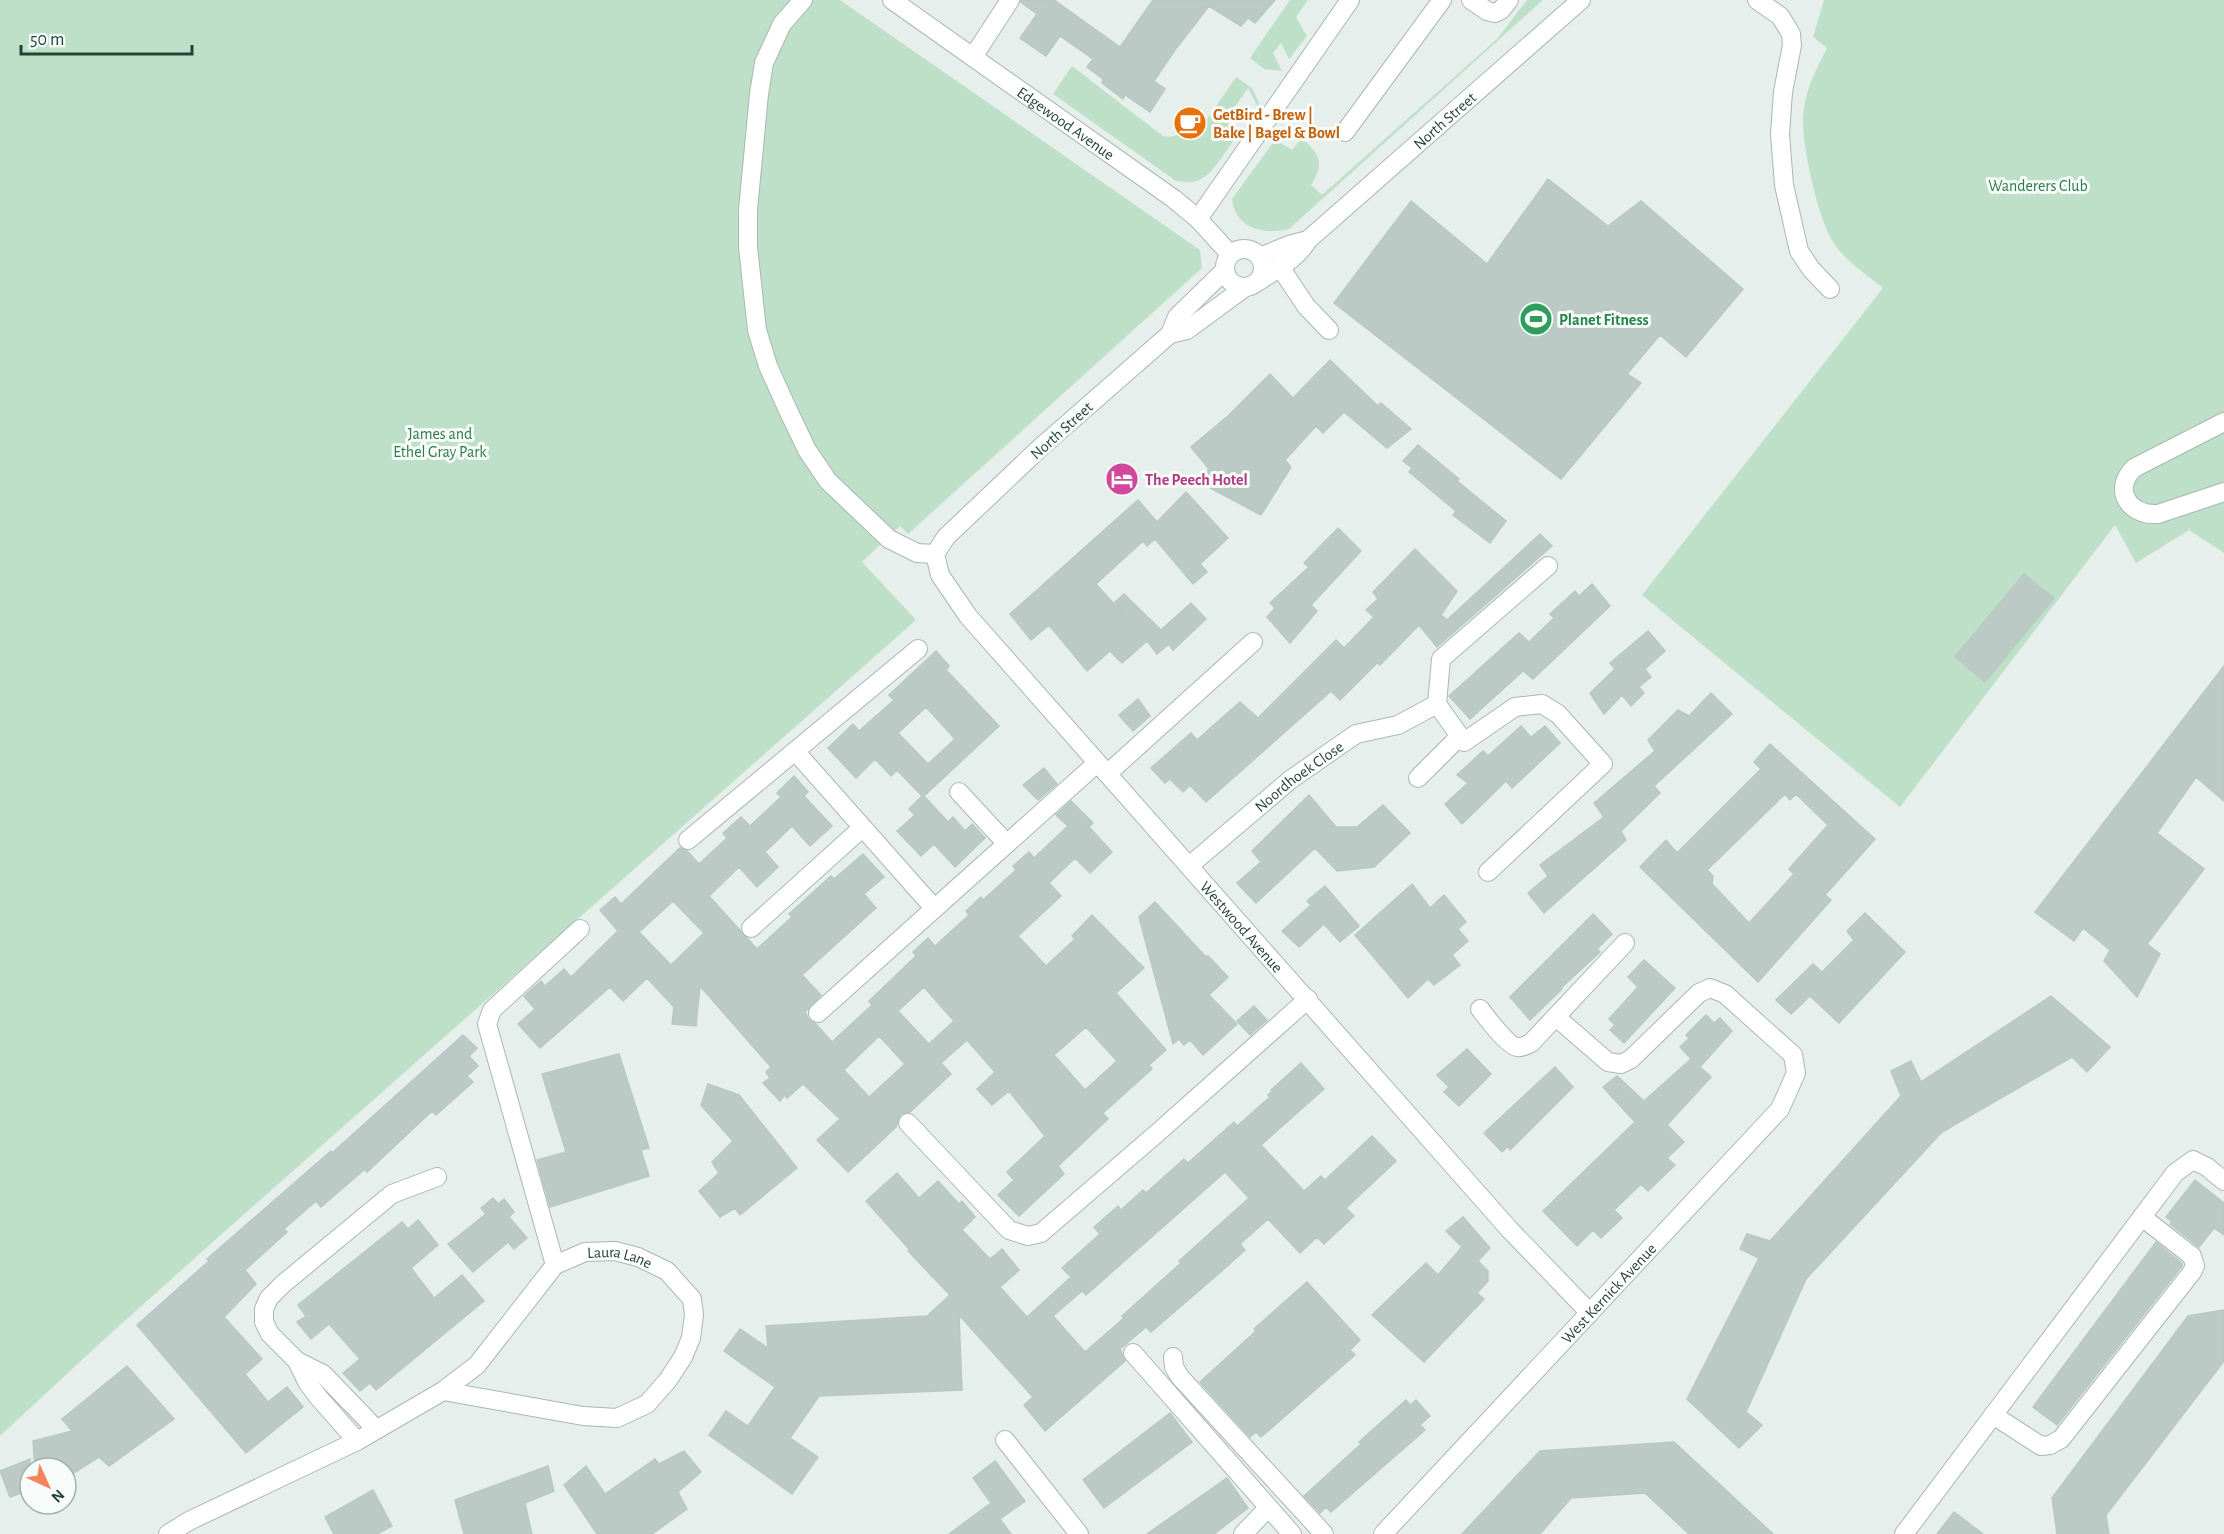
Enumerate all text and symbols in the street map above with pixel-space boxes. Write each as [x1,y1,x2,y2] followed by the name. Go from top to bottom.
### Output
[21,18,192,56] scale bar
[30,31,64,49] text: 50 m
[1014,84,1117,163] street label: Edgewood Avenue
[1411,89,1479,152] street label: North Street
[1172,105,1208,141] cafe icon: GetBird - Brew | Bake | Bagel & Bowl
[1213,106,1340,143] place label: GetBird - Brew | Bake | Bagel & Bowl
[1988,178,2088,194] park label: Wanderers Club
[1518,301,1554,337] sports icon: Planet Fitness
[1559,312,1649,328] place label: Planet Fitness
[1028,399,1096,463] street label: North Street
[393,426,487,461] park label: James and Ethel Gray Park
[1104,461,1140,497] hotel icon: The Peech Hotel
[1145,472,1248,488] place label: The Peech Hotel
[1252,738,1347,815] street label: Noordhoek Close
[1197,878,1286,976] street label: Westwood Avenue
[1559,1240,1659,1347] street label: West Kernick Avenue
[587,1244,655,1272] street label: Laura Lane
[18,1456,78,1516] north arrow
[48,1486,67,1505] text: N

